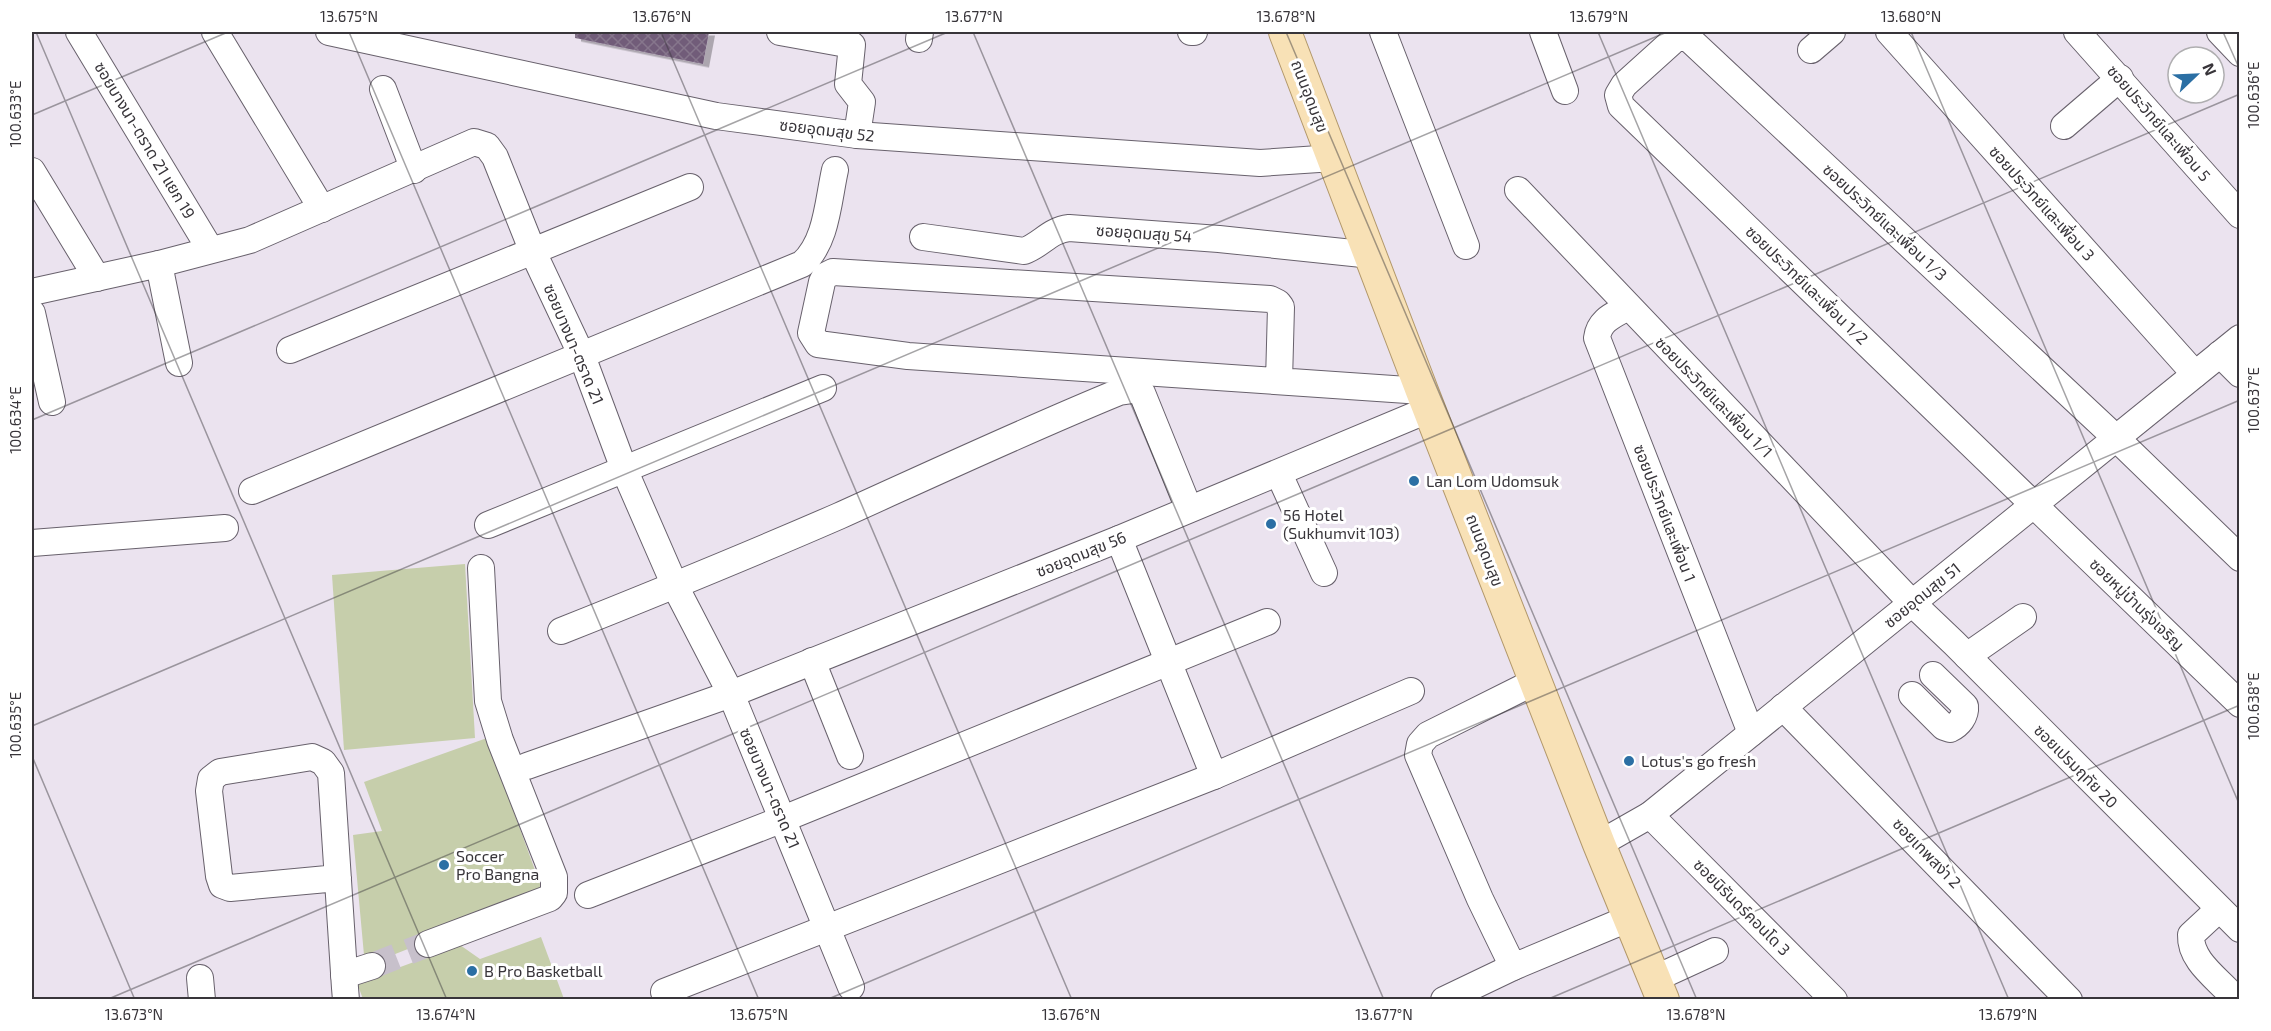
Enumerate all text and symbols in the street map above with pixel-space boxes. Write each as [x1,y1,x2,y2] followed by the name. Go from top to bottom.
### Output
[320,7,378,25] text: 13.675°N
[633,7,691,25] text: 13.676°N
[945,7,1003,25] text: 13.677°N
[1256,7,1316,25] text: 13.678°N
[1570,7,1628,25] text: 13.679°N
[1881,7,1941,25] text: 13.680°N
[2166,45,2226,105] north arrow
[1287,57,1333,135] street label: ถนนอุดมสุข
[91,58,200,222] street label: ซอยบางนา-ตราด 21 แยก 19
[2104,60,2216,185] street label: ซอยประวิทย์และเพื่อน 5
[2199,60,2221,78] text: N
[2244,62,2262,128] text: 100.636°E
[6,81,24,147] text: 100.633°E
[778,114,876,146] street label: ซอยอุดมสุข 52
[1986,141,2100,264] street label: ซอยประวิทย์และเพื่อน 3
[1819,158,1952,284] street label: ซอยประวิทย์และเพื่อน 1/3
[1095,220,1193,246] street label: ซอยอุดมสุข 54
[1742,221,1873,348] street label: ซอยประวิทย์และเพื่อน 1/2
[540,281,608,407] street label: ซอยบางนา-ตราด 21
[1652,332,1778,461] street label: ซอยประวิทย์และเพื่อน 1/1
[2244,367,2262,433] text: 100.637°E
[6,386,24,454] text: 100.634°E
[1631,441,1701,584] street label: ซอยประวิทย์และเพื่อน 1
[1426,471,1559,490] place label: Lan Lom Udomsuk
[1407,474,1421,488] marker: Lan Lom Udomsuk
[1283,505,1399,542] place label: 56 Hotel (Sukhumvit 103)
[1462,511,1508,589] street label: ถนนอุดมสุข
[1264,517,1278,531] marker: 56 Hotel (Sukhumvit 103)
[1033,527,1129,581] street label: ซอยอุดมสุข 56
[2085,554,2189,654] street label: ซอยหมู่บ้านรุ่งเจริญ
[1880,558,1964,632] street label: ซอยอุดมสุข 51
[2244,672,2262,740] text: 100.638°E
[6,692,24,758] text: 100.635°E
[2031,720,2122,811] street label: ซอยเปรมฤทัย 20
[736,725,804,851] street label: ซอยบางนา-ตราด 21
[1641,751,1756,770] place label: Lotus's go fresh
[1622,754,1636,768] marker: Lotus's go fresh
[1889,814,1965,892] street label: ซอยเทพสง่า 2
[456,846,539,883] place label: Soccer Pro Bangna
[1690,854,1795,959] street label: ซอยนิรันดร์คอนโด 3
[437,858,451,872] marker: Soccer Pro Bangna
[484,961,603,980] place label: B Pro Basketball
[465,964,479,978] marker: B Pro Basketball
[105,1005,163,1023] text: 13.673°N
[416,1005,476,1023] text: 13.674°N
[730,1005,788,1023] text: 13.675°N
[1042,1005,1100,1023] text: 13.676°N
[1355,1005,1413,1023] text: 13.677°N
[1666,1005,1726,1023] text: 13.678°N
[1979,1005,2037,1023] text: 13.679°N

